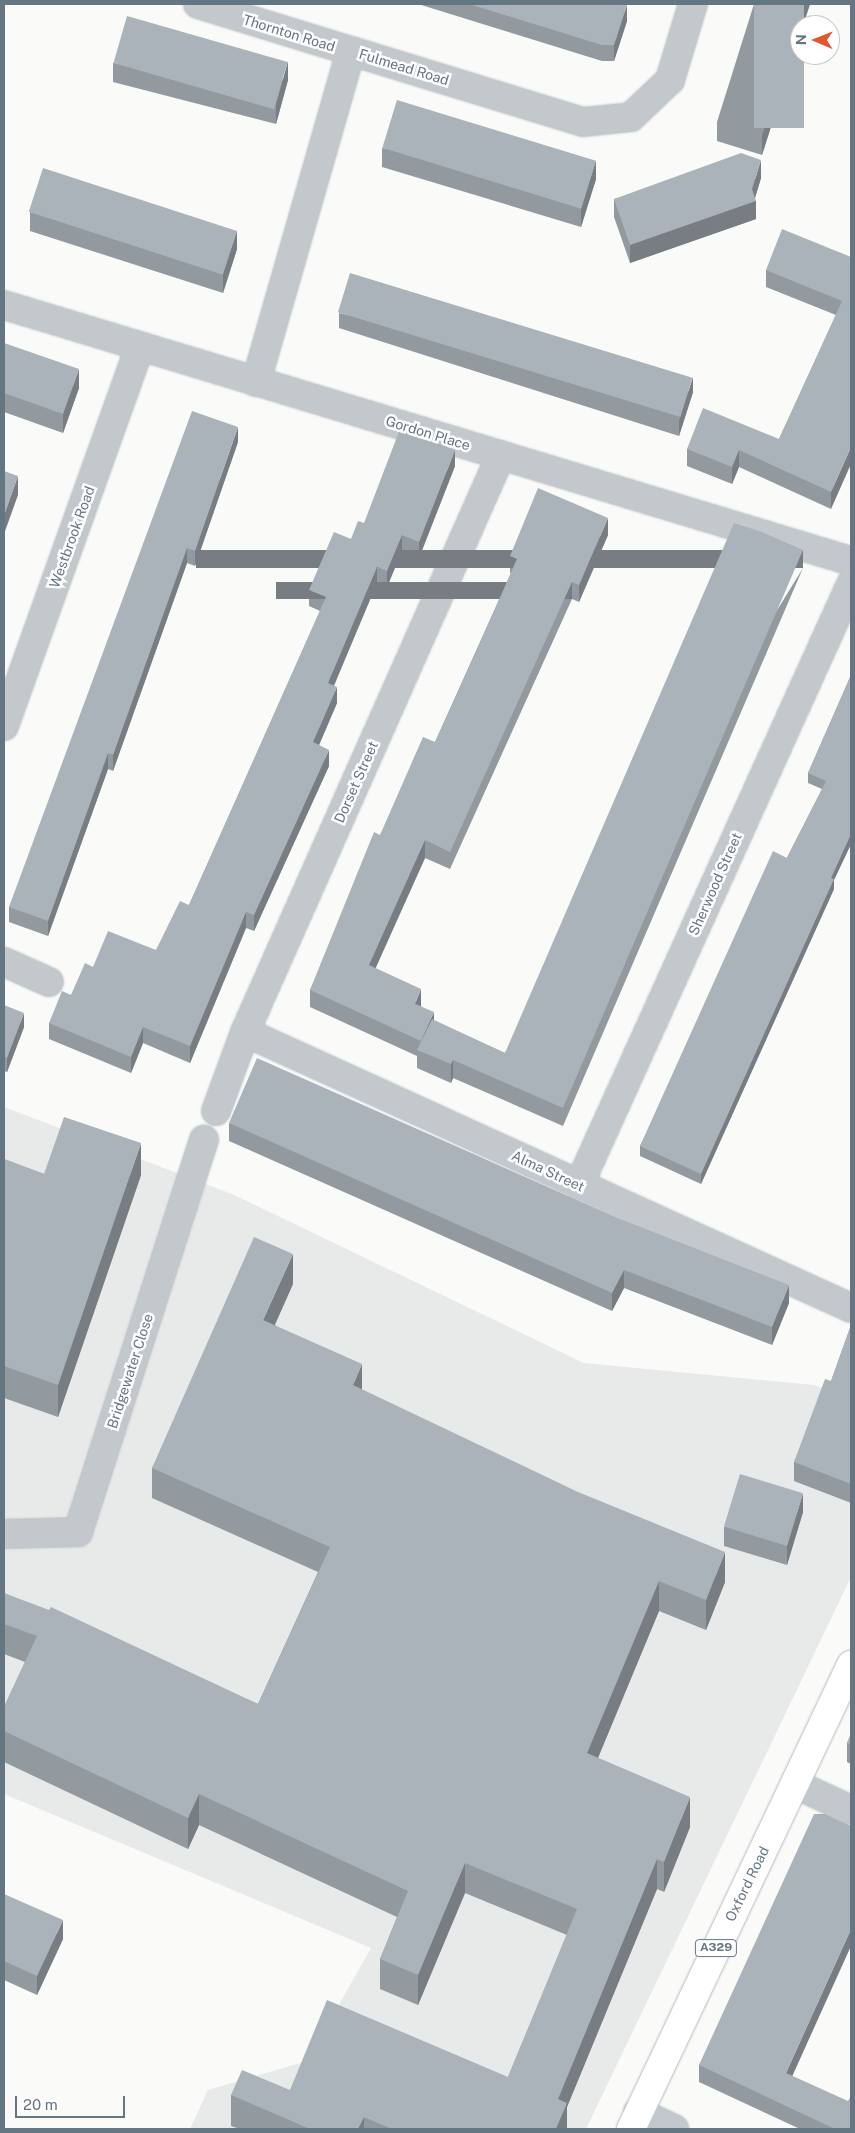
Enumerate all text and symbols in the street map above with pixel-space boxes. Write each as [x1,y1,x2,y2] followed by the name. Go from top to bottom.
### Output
[241,11,337,55] street label: Thornton Road
[790,15,840,65] north arrow
[793,34,809,45] text: N
[357,45,451,89] street label: Fulmead Road
[384,412,472,454] street label: Gordon Place
[46,484,98,590] street label: Westbrook Road
[331,739,381,825] street label: Dorset Street
[685,830,745,938] street label: Sherwood Street
[509,1147,587,1195] street label: Alma Street
[104,1312,156,1430] street label: Bridgewater Close
[722,1844,772,1924] street label: Oxford Road
[695,1939,737,1958] road number: A329
[18,2086,128,2118] scale bar
[23,2096,58,2113] text: 20 m

